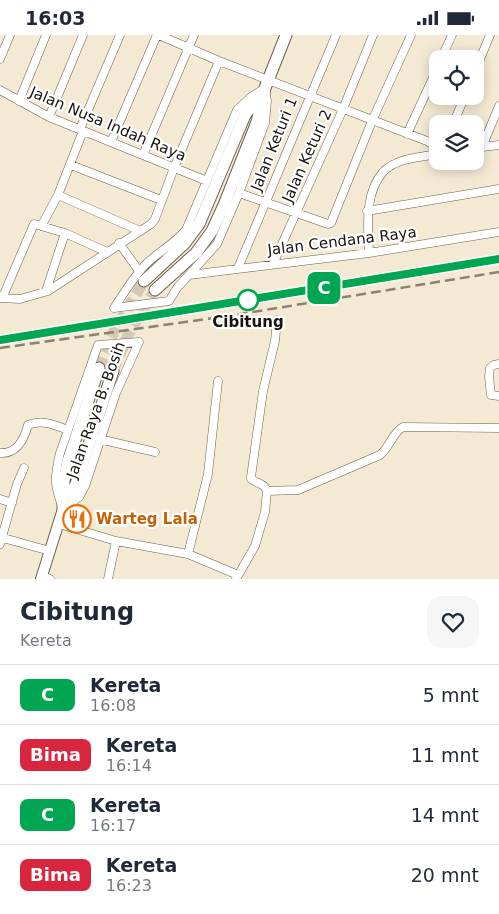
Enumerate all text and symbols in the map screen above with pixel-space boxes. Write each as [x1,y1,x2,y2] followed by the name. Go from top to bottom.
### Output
[25,7,85,29] text: 16:03
[429,50,484,170] map controls
[429,50,484,105] button: locate
[26,82,189,165] street label: Jalan Nusa Indah Raya
[247,94,301,194] street label: Jalan Keturi 1
[278,107,335,206] street label: Jalan Keturi 2
[429,115,484,170] button: layers
[265,223,418,259] street label: Jalan Cendana Raya
[308,272,340,304] line badge: C
[317,277,331,298] text: C
[237,289,259,311] marker: Cibitung
[212,313,284,331] place label: Cibitung
[63,339,129,482] street label: Jalan Raya B. Bosih
[62,504,92,534] restaurant icon: Warteg Lala
[96,510,198,528] place label: Warteg Lala
[427,596,479,648] button: heart
[20,598,134,626] text: Cibitung
[20,631,72,650] text: Kereta
[90,674,161,696] text: Kereta
[41,684,54,705] text: C
[423,684,479,706] text: 5 mnt
[90,696,136,715] text: 16:08
[106,734,177,756] text: Kereta
[30,744,81,765] text: Bima
[411,744,479,766] text: 11 mnt
[106,756,152,775] text: 16:14
[90,794,161,816] text: Kereta
[41,804,54,825] text: C
[411,804,479,826] text: 14 mnt
[90,816,136,835] text: 16:17
[106,854,177,876] text: Kereta
[30,864,81,885] text: Bima
[411,864,479,886] text: 20 mnt
[106,876,152,895] text: 16:23

